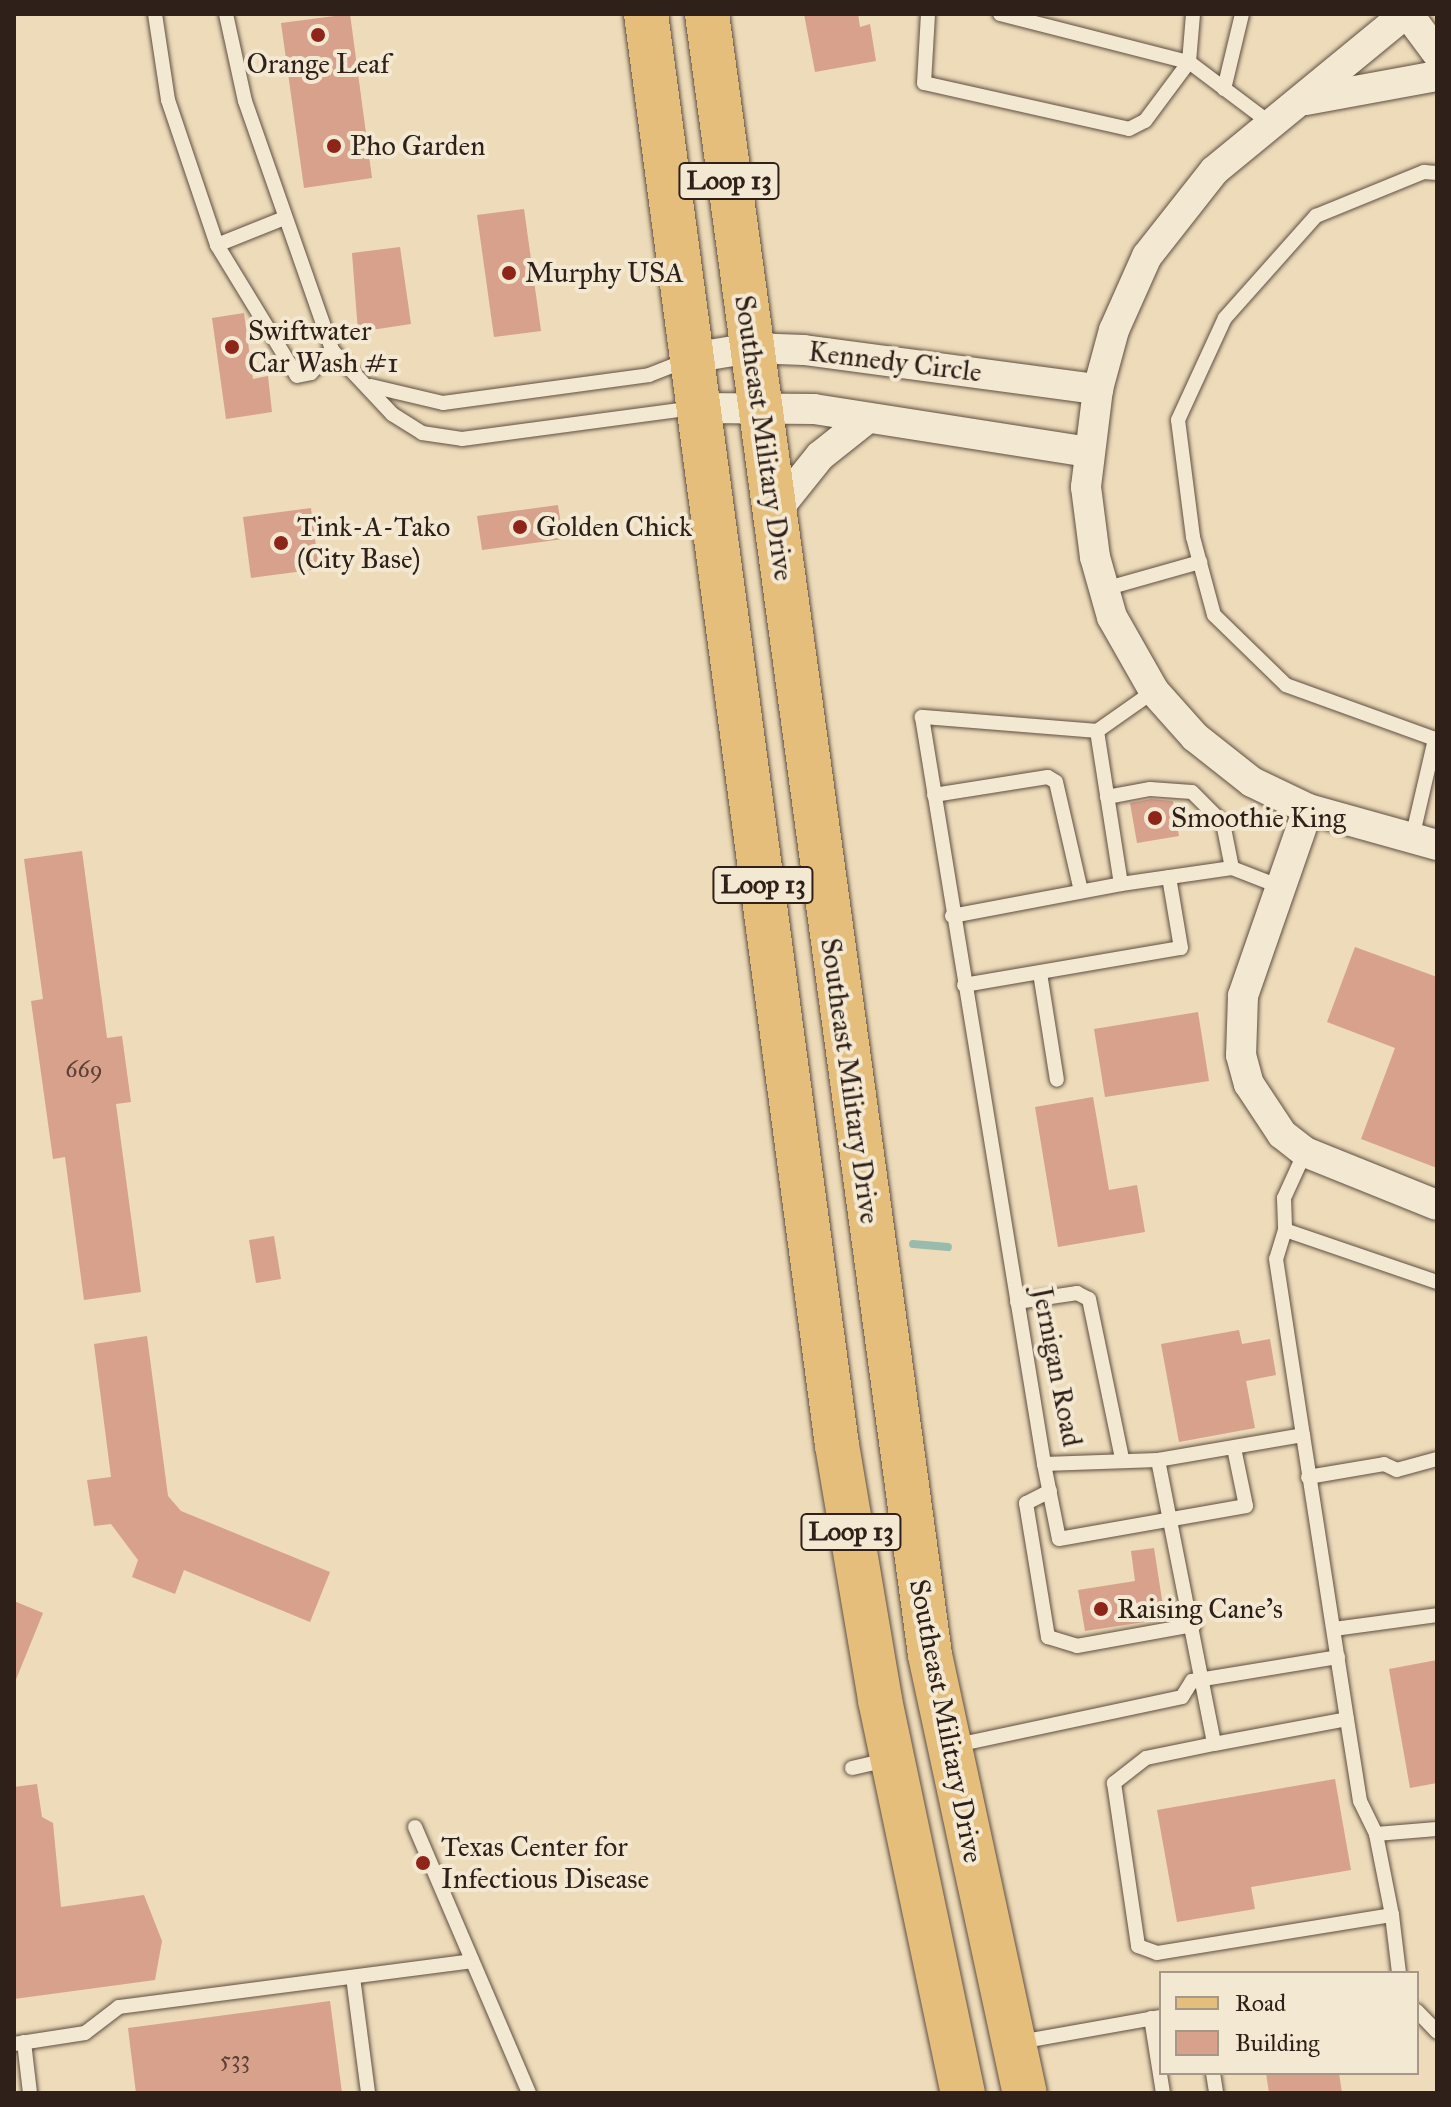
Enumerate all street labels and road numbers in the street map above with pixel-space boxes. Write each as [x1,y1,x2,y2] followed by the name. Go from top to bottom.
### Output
[677,159,781,203] road number: Loop 13
[727,293,801,583] street label: Southeast Military Drive
[806,335,984,389] street label: Kennedy Circle
[711,863,815,907] road number: Loop 13
[813,936,887,1226] street label: Southeast Military Drive
[1025,1285,1089,1449] street label: Jernigan Road
[799,1510,903,1554] road number: Loop 13
[902,1576,990,1866] street label: Southeast Military Drive

